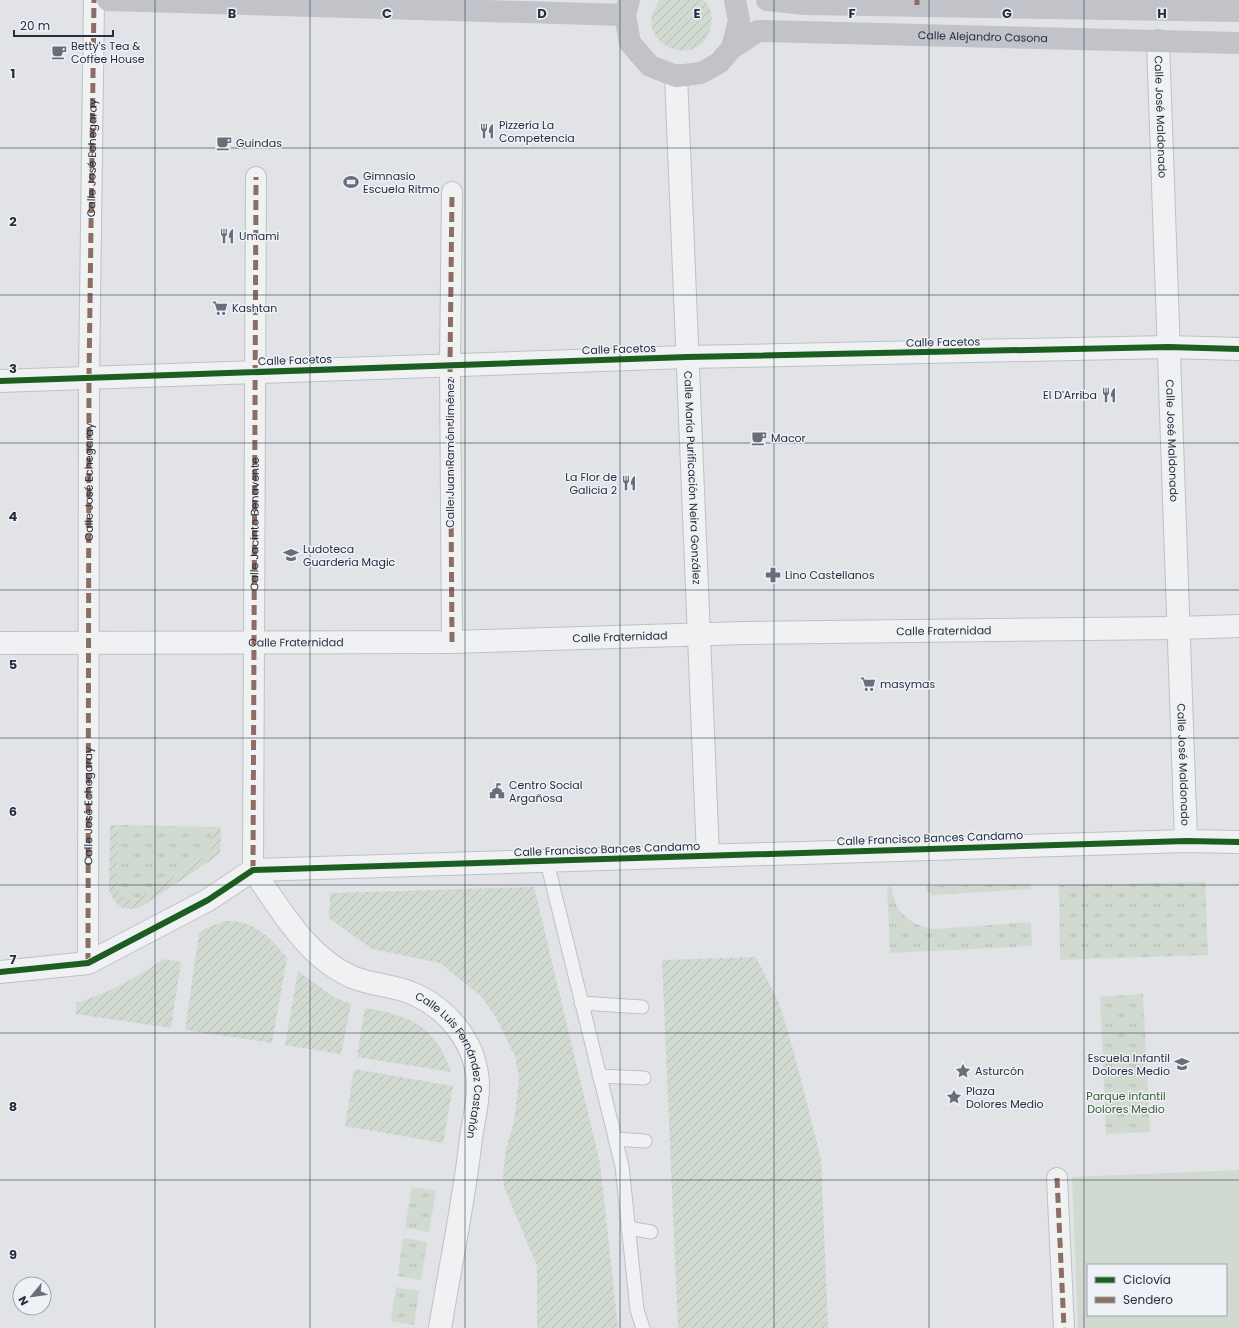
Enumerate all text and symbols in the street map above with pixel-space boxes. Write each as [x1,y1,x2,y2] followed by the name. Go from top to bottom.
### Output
[228,4,237,23] text: B
[382,4,392,23] text: C
[537,4,547,23] text: D
[693,4,701,23] text: E
[848,4,856,23] text: F
[1002,4,1012,23] text: G
[1157,4,1167,23] text: H
[14,12,113,38] scale bar
[20,17,50,34] text: 20 m
[918,27,1048,46] street label: Calle Alejandro Casona
[71,38,145,67] place label: Betty's Tea & Coffee House
[50,43,68,61] cafe icon: Betty's Tea & Coffee House
[1151,55,1171,179] street label: Calle José Maldonado
[11,64,15,83] text: 1
[83,98,101,217] street label: Calle José Echegaray
[499,117,575,146] place label: Pizzería La Competencia
[478,122,496,140] restaurant icon: Pizzería La Competencia
[215,134,233,152] cafe icon: Guindas
[236,135,282,151] place label: Guindas
[363,168,440,197] place label: Gimnasio Escuela Ritmo
[342,173,360,191] sports icon: Gimnasio Escuela Ritmo
[9,212,17,231] text: 2
[218,227,236,245] restaurant icon: Umami
[239,228,280,244] place label: Umami
[211,299,229,317] supermarket icon: Kashtan
[232,300,277,316] place label: Kashtan
[906,333,981,351] street label: Calle Facetos
[582,340,657,358] street label: Calle Facetos
[258,351,333,369] street label: Calle Facetos
[9,359,17,378] text: 3
[680,370,705,585] street label: Calle María Purificación Neira González
[442,378,458,528] street label: Calle Juan Ramón Jiménez
[1162,379,1182,502] street label: Calle José Maldonado
[1100,386,1118,404] restaurant icon: El D'Arriba
[1043,387,1097,403] place label: El D'Arriba
[81,422,97,541] street label: Calle José Echegaray
[750,429,768,447] cafe icon: Macor
[771,430,806,446] place label: Macor
[246,457,263,591] street label: Calle Jacinto Benavente
[565,469,617,498] place label: La Flor de Galicia 2
[620,474,638,492] restaurant icon: La Flor de Galicia 2
[9,507,18,526] text: 4
[303,541,396,570] place label: Ludoteca Guardería Magic
[282,546,300,564] school or university icon: Ludoteca Guardería Magic
[764,566,782,584] pharmacy icon: Lino Castellanos
[785,567,875,583] place label: Lino Castellanos
[896,622,992,639] street label: Calle Fraternidad
[572,627,668,646] street label: Calle Fraternidad
[248,634,344,650] street label: Calle Fraternidad
[9,655,17,674] text: 5
[859,675,877,693] supermarket icon: masymas
[880,676,935,692] place label: masymas
[1173,703,1193,826] street label: Calle José Maldonado
[80,746,96,865] street label: Calle José Echegaray
[509,777,582,806] place label: Centro Social Argañosa
[488,782,506,800] public building icon: Centro Social Argañosa
[9,802,17,821] text: 6
[836,827,1024,849] street label: Calle Francisco Bances Candamo
[513,838,701,860] street label: Calle Francisco Bances Candamo
[10,950,17,969] text: 7
[412,988,486,1140] street label: Calle Luis Fernández Castañón
[1088,1050,1170,1079] place label: Escuela Infantil Dolores Medio
[1173,1055,1191,1073] school or university icon: Escuela Infantil Dolores Medio
[954,1062,972,1080] place icon: Asturcón
[975,1063,1024,1079] place label: Asturcón
[966,1083,1044,1112] place label: Plaza Dolores Medio
[945,1088,963,1106] place icon: Plaza Dolores Medio
[1086,1088,1166,1117] park label: Parque infantil Dolores Medio
[9,1097,17,1116] text: 8
[9,1245,17,1264] text: 9
[1087,1264,1227,1316] legend
[1123,1271,1171,1288] text: Ciclovía
[12,1276,52,1316] north arrow
[1123,1291,1173,1308] text: Sendero
[14,1293,32,1308] text: N

